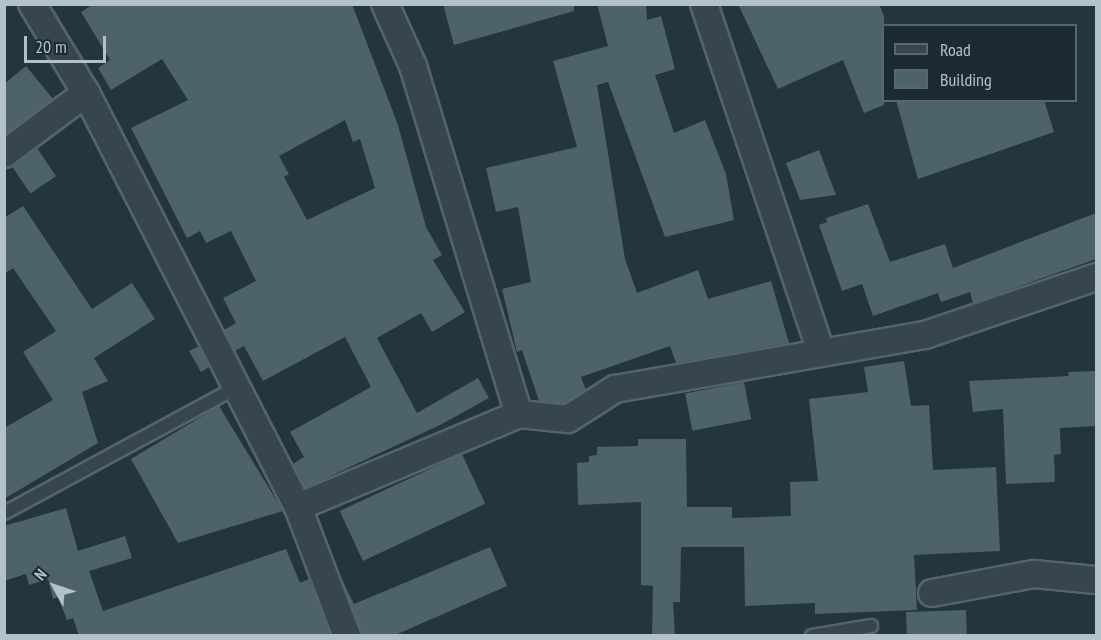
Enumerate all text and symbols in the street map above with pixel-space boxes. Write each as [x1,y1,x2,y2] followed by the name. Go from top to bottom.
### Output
[27,24,110,62] scale bar
[882,24,1077,102] legend
[35,35,67,58] text: 20 m
[940,38,971,61] text: Road
[940,68,992,91] text: Building
[24,556,84,616] north arrow
[30,565,51,584] text: N

